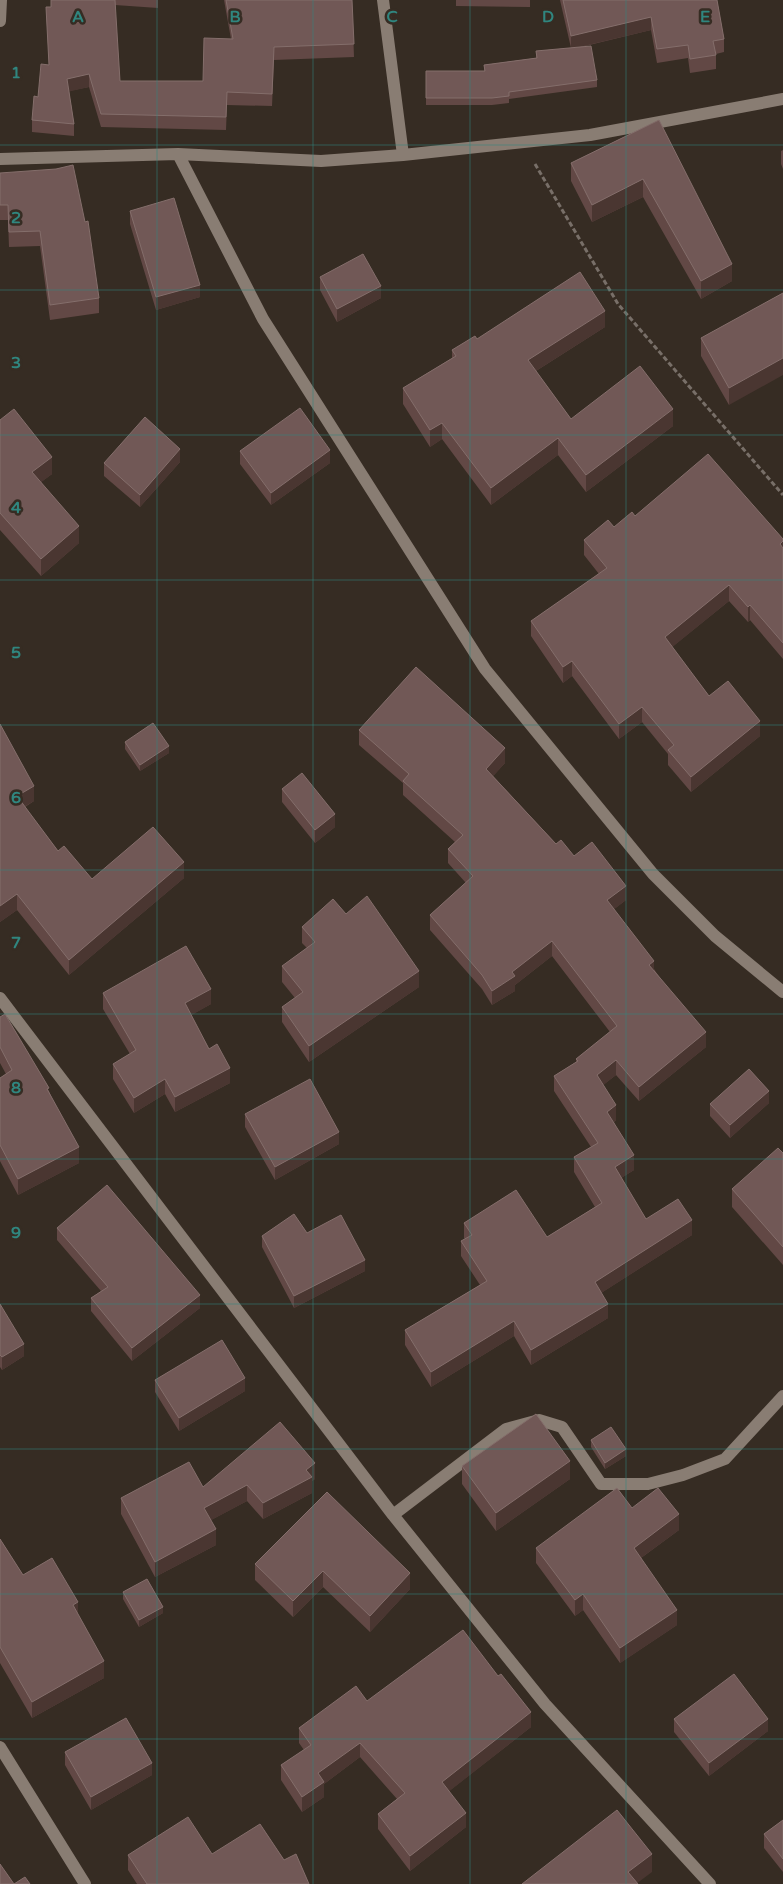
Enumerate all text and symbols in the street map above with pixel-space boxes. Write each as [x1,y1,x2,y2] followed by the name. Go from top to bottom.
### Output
[72,7,84,27] text: A
[229,7,241,27] text: B
[386,7,398,27] text: C
[542,7,554,27] text: D
[700,7,710,27] text: E
[11,63,21,83] text: 1
[11,208,21,228] text: 2
[11,353,21,373] text: 3
[11,498,21,518] text: 4
[11,643,21,663] text: 5
[11,788,21,808] text: 6
[11,933,21,953] text: 7
[11,1078,21,1098] text: 8
[11,1223,21,1243] text: 9

